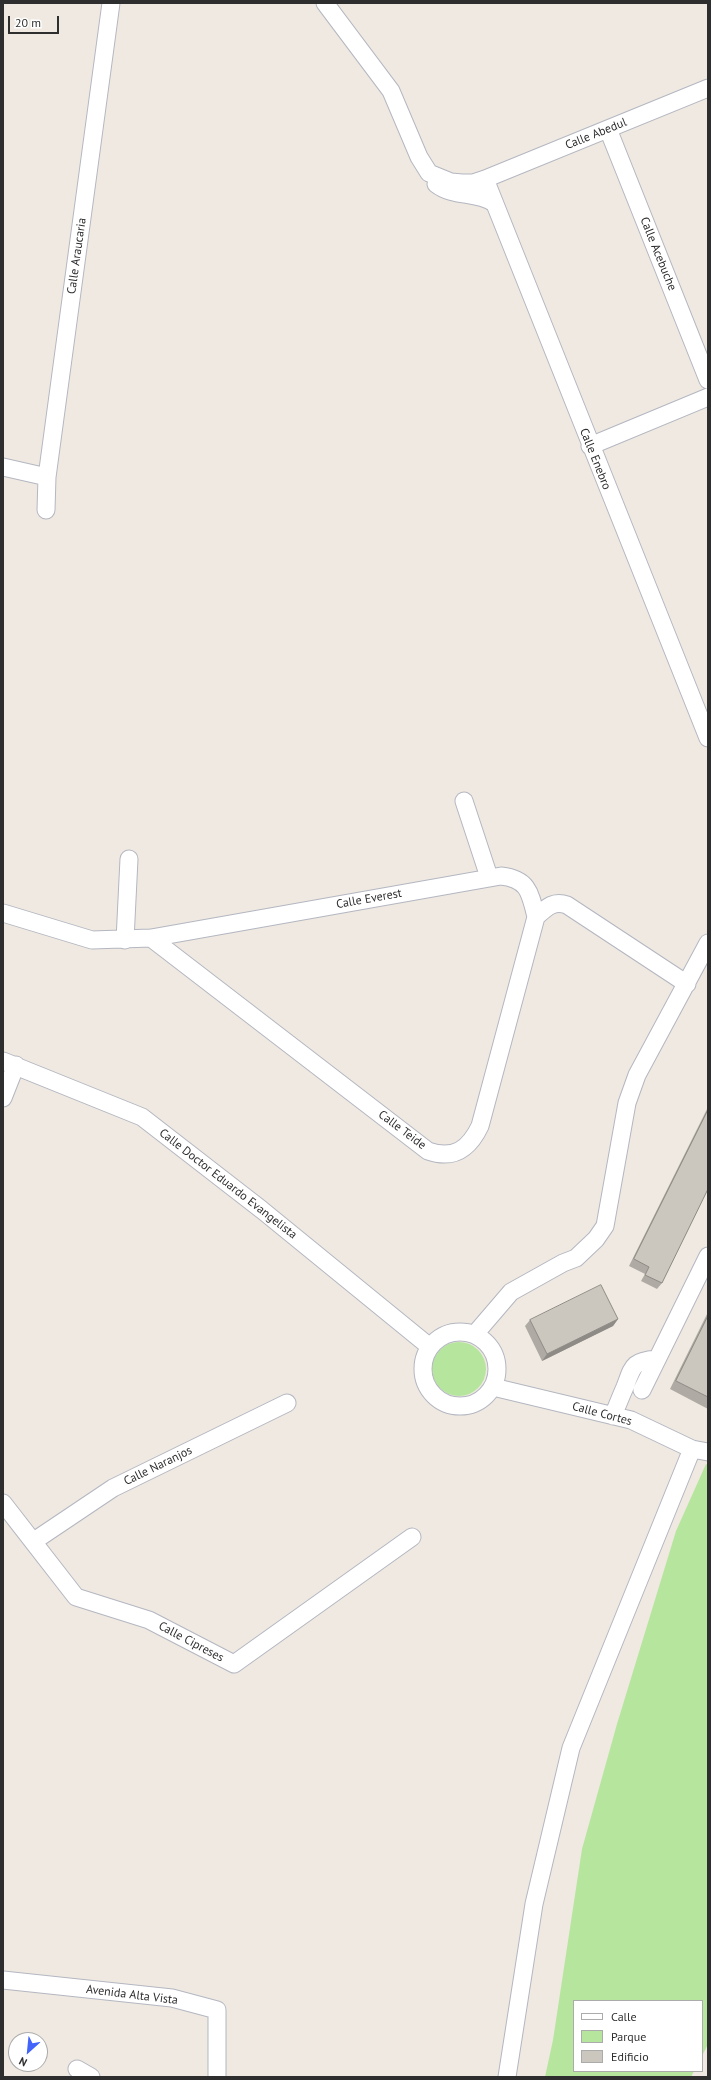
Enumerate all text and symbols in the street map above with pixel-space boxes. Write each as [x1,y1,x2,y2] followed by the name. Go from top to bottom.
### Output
[10,8,61,34] scale bar
[15,15,41,30] text: 20 m
[563,115,629,153] street label: Calle Abedul
[637,215,679,293] street label: Calle Acebuche
[65,217,89,295] street label: Calle Araucaria
[576,426,614,492] street label: Calle Enebro
[335,886,403,912] street label: Calle Everest
[375,1107,429,1153] street label: Calle Teide
[156,1126,300,1242] street label: Calle Doctor Eduardo Evangelista
[571,1399,633,1429] street label: Calle Cortes
[121,1443,195,1489] street label: Calle Naranjos
[156,1619,226,1665] street label: Calle Cipreses
[85,1982,179,2008] street label: Avenida Alta Vista
[573,2000,703,2072] legend
[611,2009,637,2024] text: Calle
[611,2029,646,2044] text: Parque
[8,2032,48,2072] north arrow
[611,2049,649,2064] text: Edificio
[17,2054,29,2070] text: N

